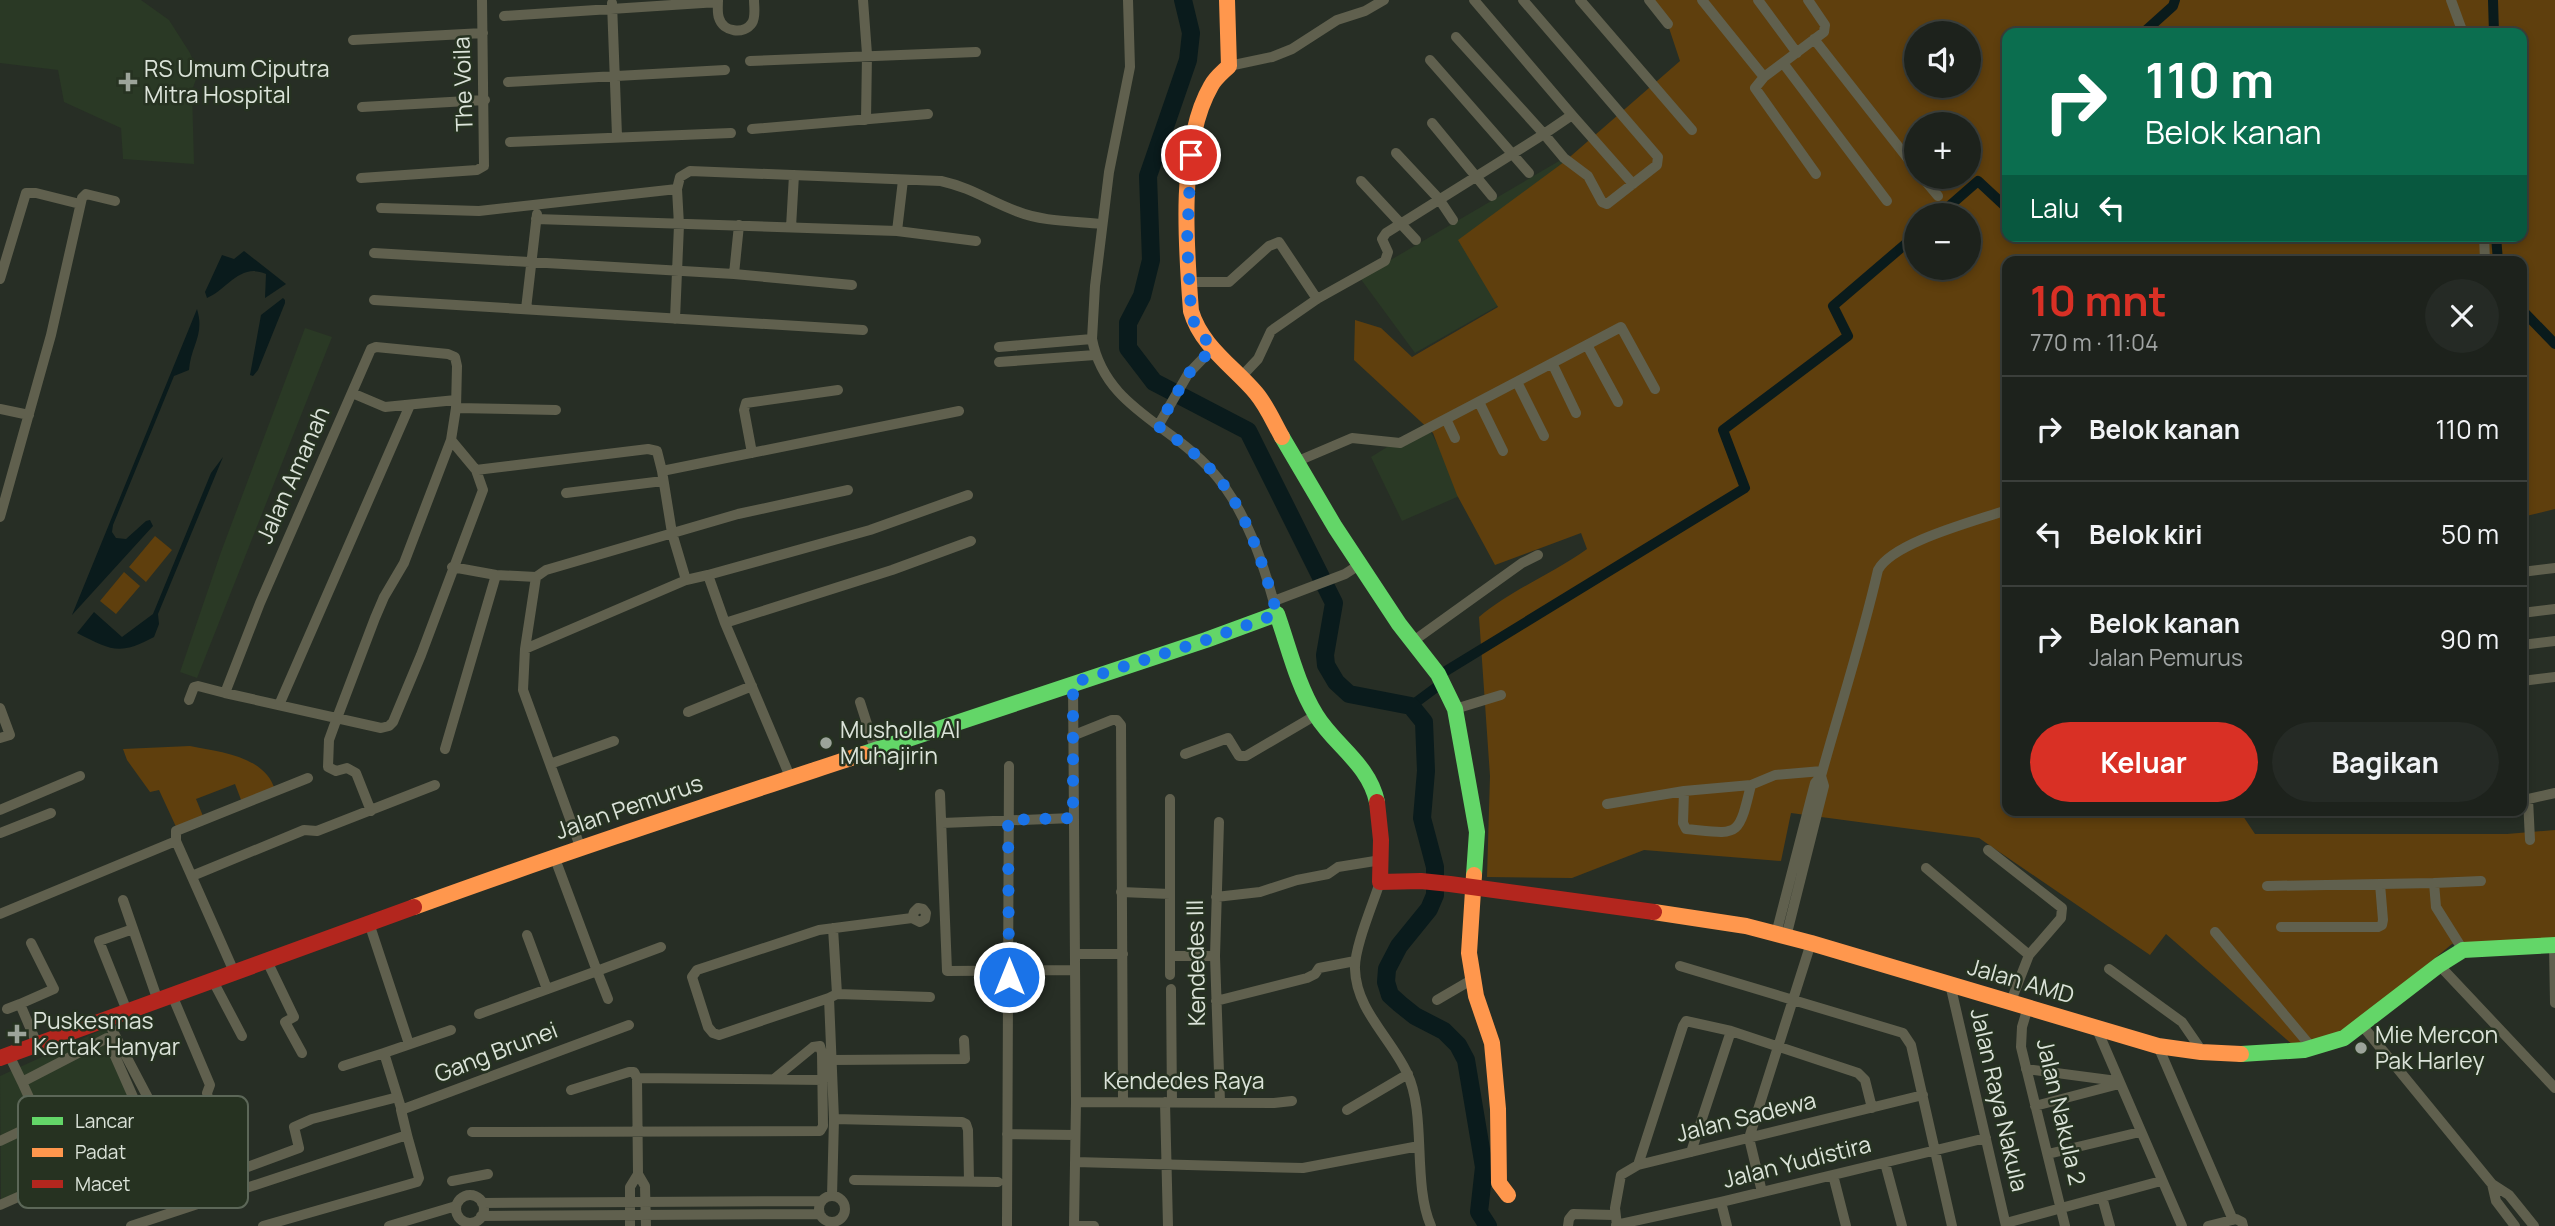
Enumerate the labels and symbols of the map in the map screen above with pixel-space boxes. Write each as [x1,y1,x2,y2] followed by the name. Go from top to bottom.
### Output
[444,36,480,132] street label: The Voila
[144,52,330,110] place label: RS Umum Ciputra Mitra Hospital
[118,72,138,92] marker: RS Umum Ciputra Mitra Hospital
[1161,125,1221,185] pin
[248,401,337,548] street label: Jalan Amanah
[840,713,960,771] place label: Musholla Al Muhajirin
[818,735,834,751] marker: Musholla Al Muhajirin
[551,766,707,846] street label: Jalan Pemurus
[1178,900,1212,1026] street label: Kendedes III
[972,940,1046,1014] position arrow
[1964,950,2078,1010] street label: Jalan AMD
[33,1004,180,1062] place label: Puskesmas Kertak Hanyar
[1963,1005,2037,1195] street label: Jalan Raya Nakula
[430,1013,562,1089] street label: Gang Brunei
[2375,1018,2498,1076] place label: Mie Mercon Pak Harley
[7,1024,27,1044] marker: Puskesmas Kertak Hanyar
[2030,1035,2094,1188] street label: Jalan Nakula 2
[2353,1040,2369,1056] marker: Mie Mercon Pak Harley
[1103,1064,1265,1096] street label: Kendedes Raya
[1672,1083,1819,1149] street label: Jalan Sadewa
[18,1096,248,1208] legend
[75,1108,134,1134] text: Lancar
[1719,1127,1874,1195] street label: Jalan Yudistira
[75,1139,126,1165] text: Padat
[75,1171,130,1197] text: Macet

